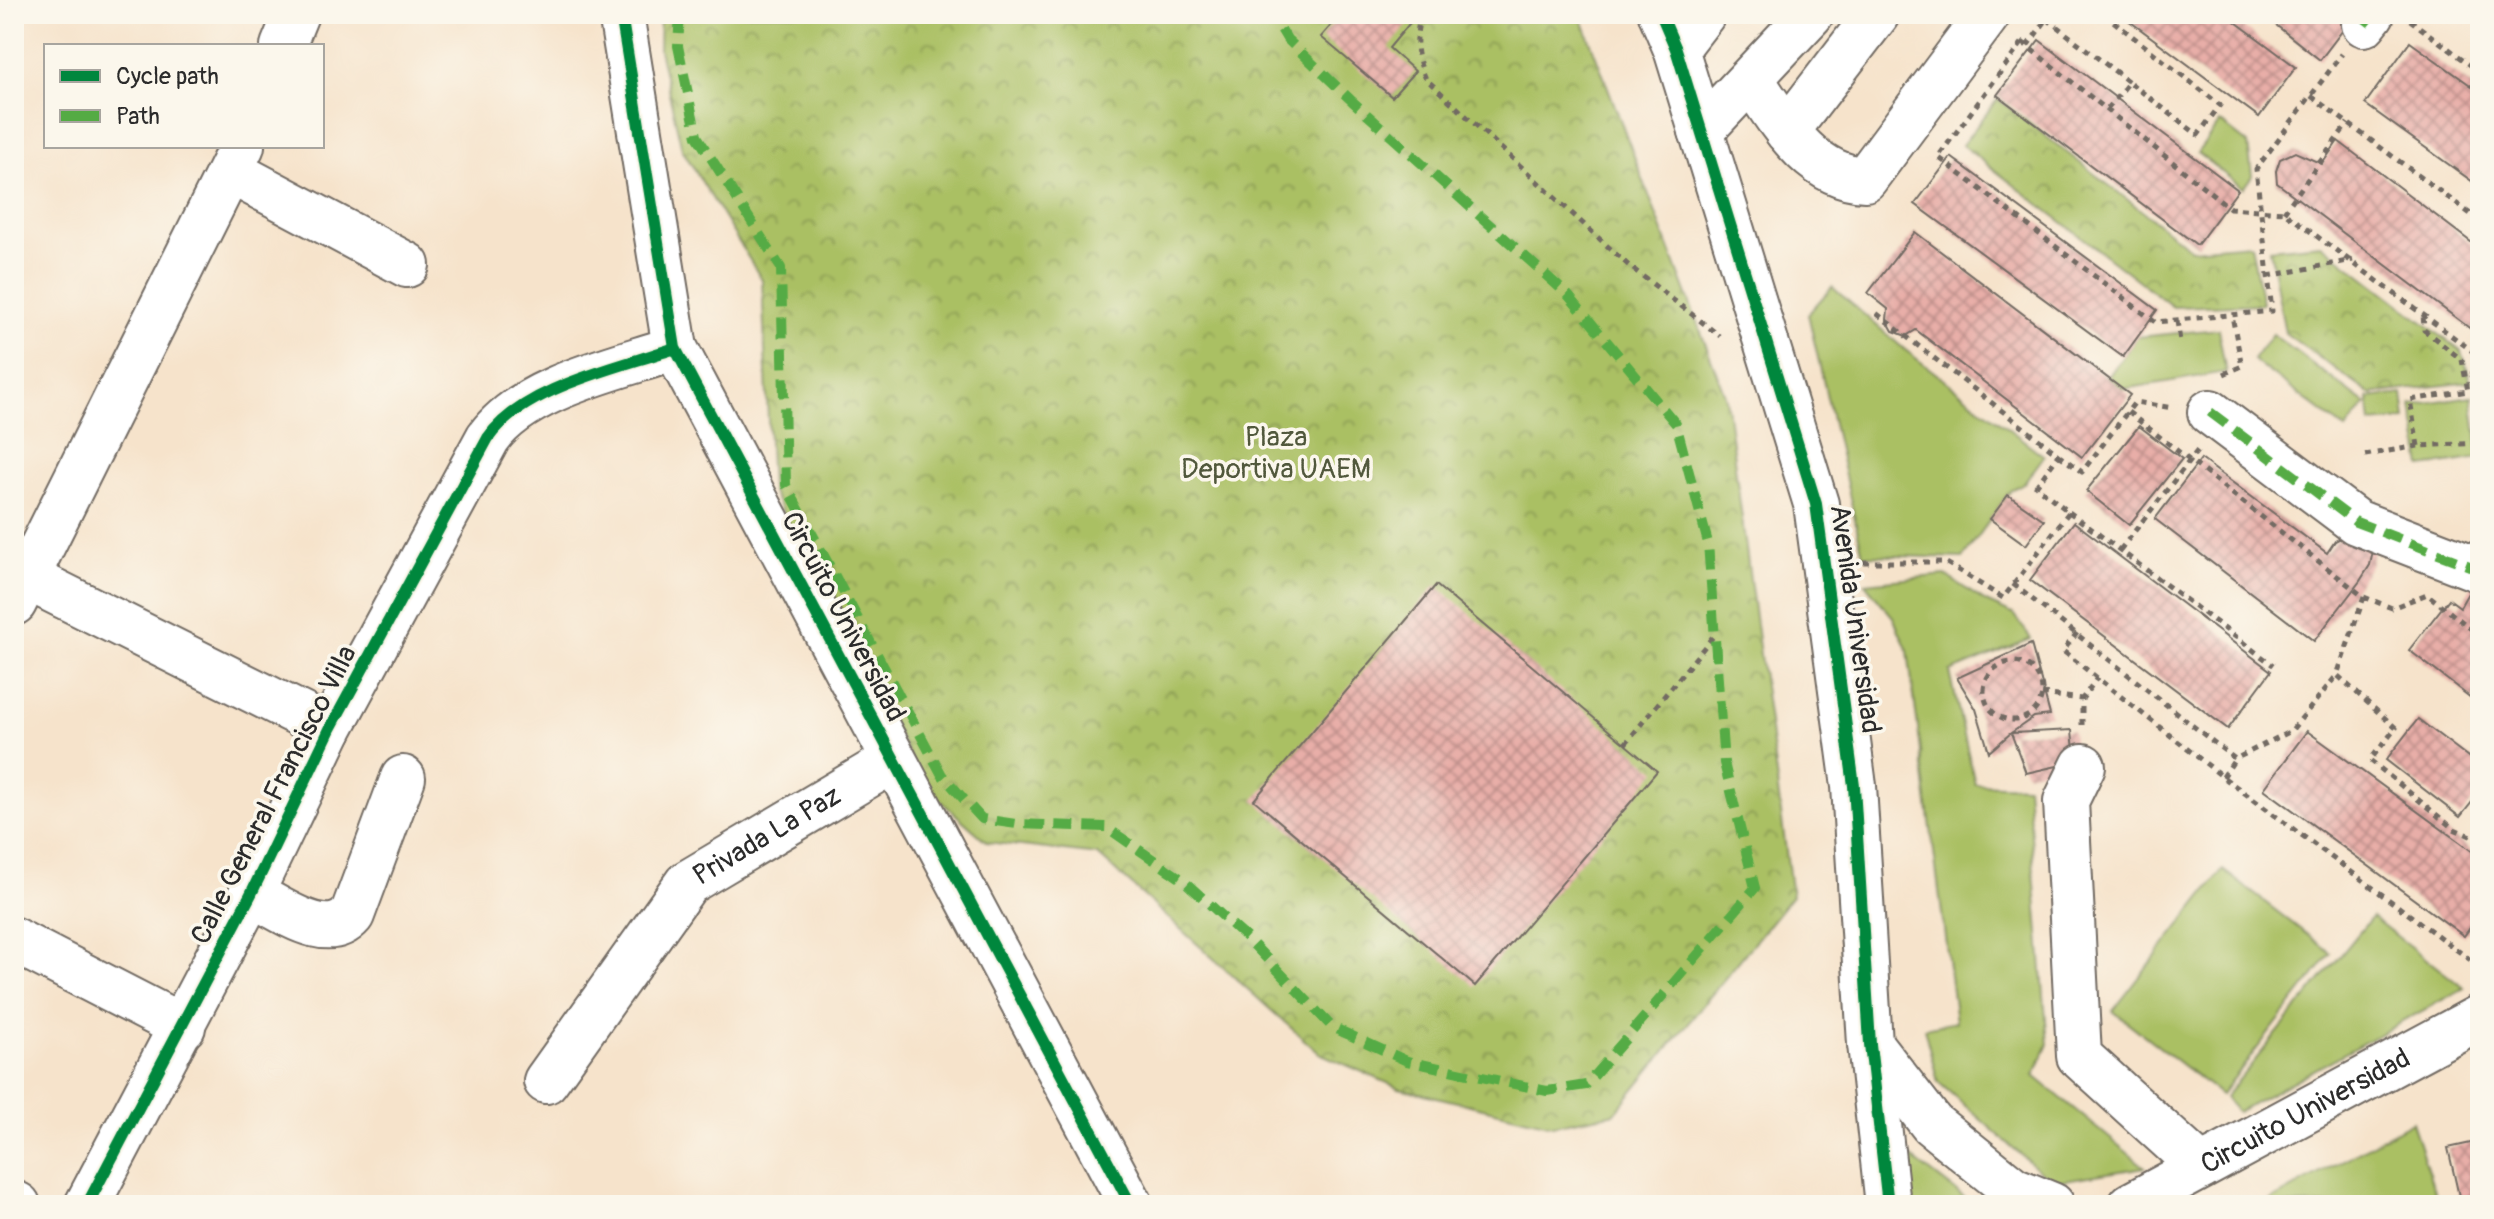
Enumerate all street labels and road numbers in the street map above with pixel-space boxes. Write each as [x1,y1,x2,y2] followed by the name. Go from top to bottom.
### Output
[1822,502,1888,736] street label: Avenida Universidad
[773,506,913,728] street label: Circuito Universidad
[183,640,365,950] street label: Calle General Francisco Villa
[687,778,847,893] street label: Privada La Paz
[2195,1041,2416,1182] street label: Circuito Universidad

